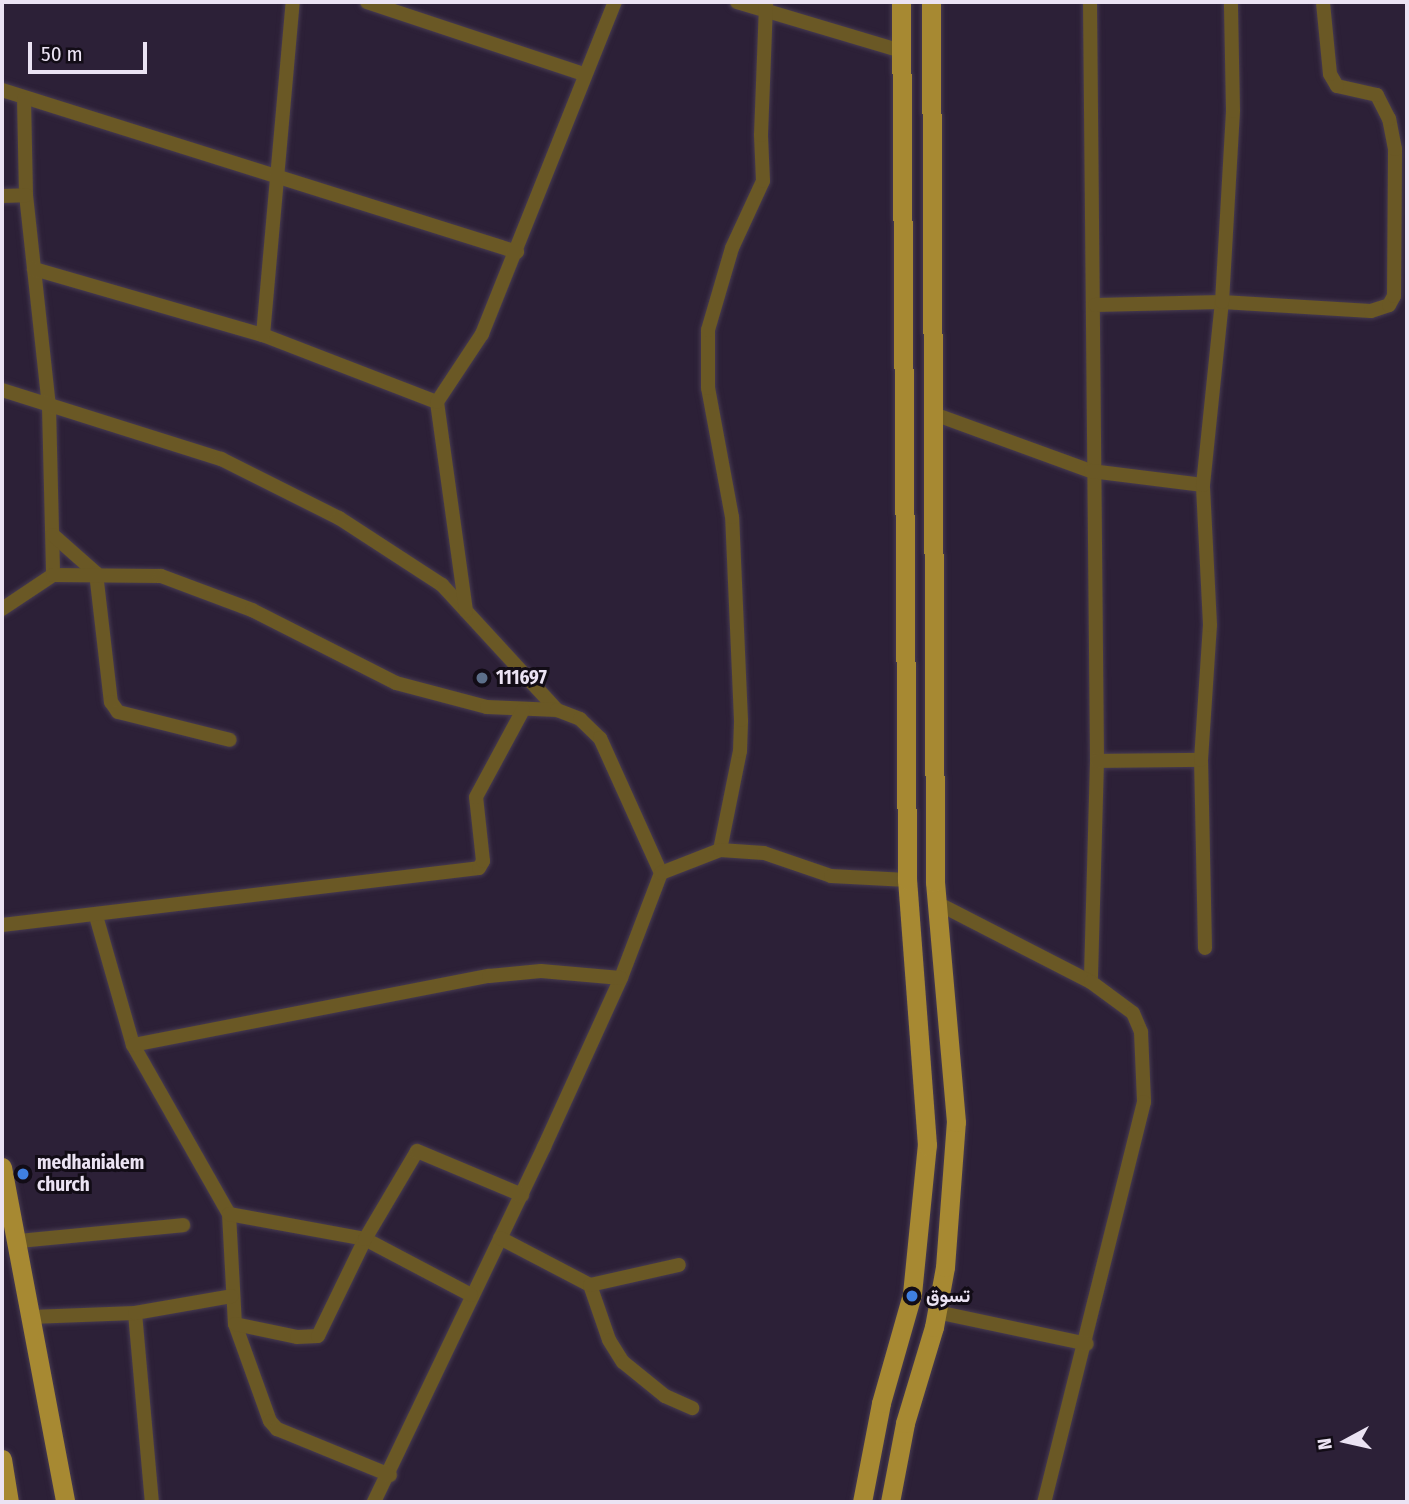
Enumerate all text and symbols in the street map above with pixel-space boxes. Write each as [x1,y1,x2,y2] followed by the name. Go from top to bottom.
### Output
[32,28,150,72] scale bar
[41,41,83,67] text: 50 m
[496,667,547,689] place label: 111697
[474,670,490,686] marker: 111697
[37,1152,144,1196] place label: medhanialem church
[15,1166,31,1182] marker: medhanialem church
[926,1285,970,1307] place label: تسوق
[904,1288,920,1304] marker: تسوق
[1311,1406,1381,1476] north arrow
[1313,1437,1337,1451] text: N

